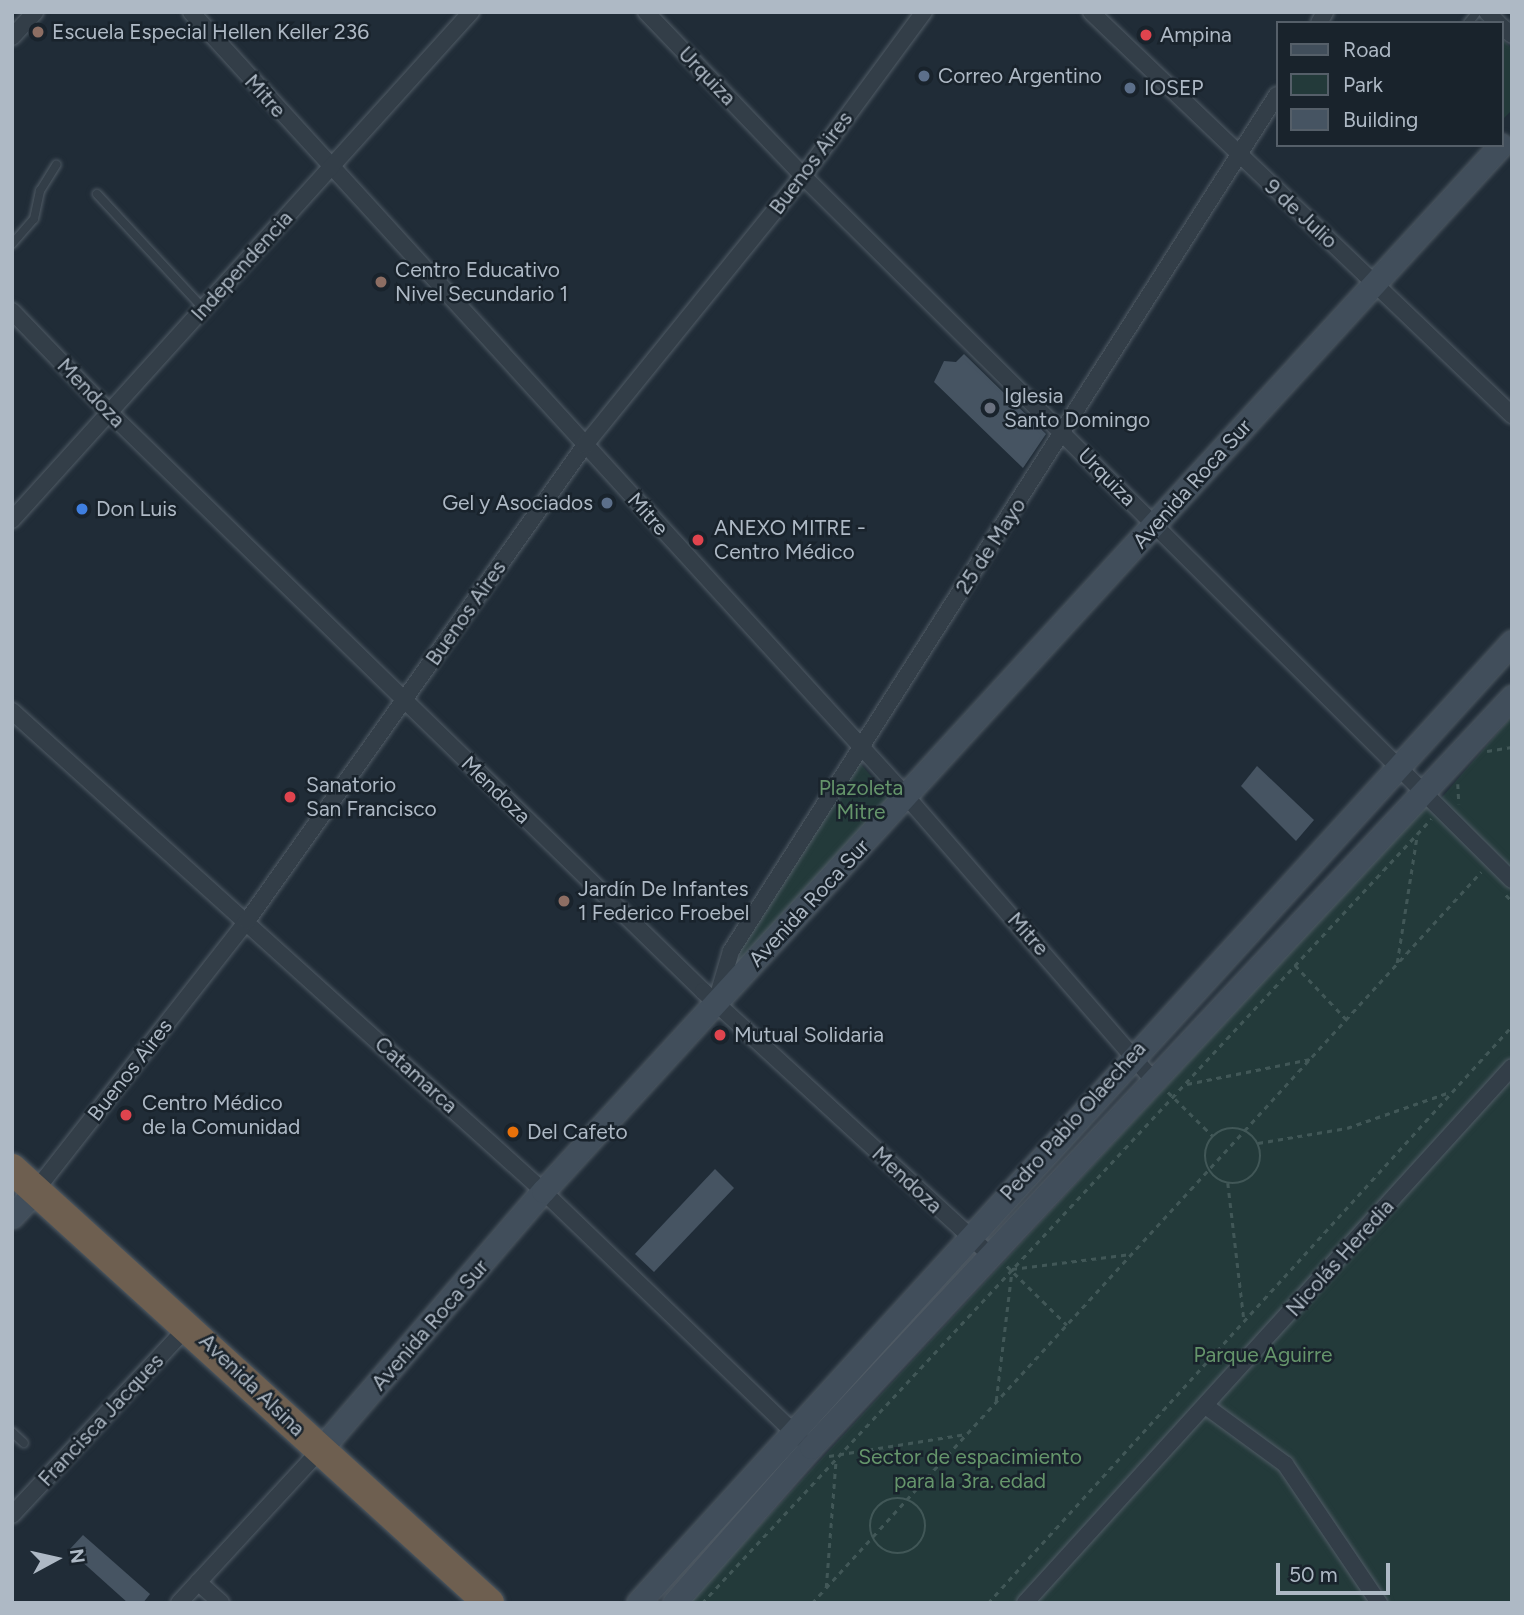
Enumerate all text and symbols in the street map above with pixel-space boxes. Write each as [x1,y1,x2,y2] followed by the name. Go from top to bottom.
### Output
[52,19,369,45] place label: Escuela Especial Hellen Keller 236
[1276,21,1503,147] legend
[1160,22,1232,48] place label: Ampina
[30,24,46,40] marker: Escuela Especial Hellen Keller 236
[1138,27,1154,43] marker: Ampina
[1343,37,1391,62] text: Road
[673,41,741,111] street label: Urquiza
[938,63,1102,89] place label: Correo Argentino
[916,68,932,84] marker: Correo Argentino
[239,69,291,123] street label: Mitre
[1343,72,1383,97] text: Park
[1144,75,1203,101] place label: IOSEP
[1122,80,1138,96] marker: IOSEP
[764,107,858,219] street label: Buenos Aires
[1343,107,1418,132] text: Building
[1259,174,1343,254] street label: 9 de Julio
[186,206,298,326] street label: Independencia
[395,257,568,307] place label: Centro Educativo Nivel Secundario 1
[373,274,389,290] marker: Centro Educativo Nivel Secundario 1
[52,353,130,433] street label: Mendoza
[1004,383,1150,433] place label: Iglesia Santo Domingo
[982,400,998,416] marker: Iglesia Santo Domingo
[1127,414,1257,554] street label: Avenida Roca Sur
[1073,443,1141,511] street label: Urquiza
[622,487,674,541] street label: Mitre
[442,490,593,516] place label: Gel y Asociados
[951,493,1031,599] street label: 25 de Mayo
[599,495,615,511] marker: Gel y Asociados
[96,496,177,522] place label: Don Luis
[74,501,90,517] marker: Don Luis
[714,515,866,565] place label: ANEXO MITRE - Centro Médico
[688,530,708,550] marker: ANEXO MITRE - Centro Médico
[421,556,511,670] street label: Buenos Aires
[456,751,536,829] street label: Mendoza
[306,772,437,822] place label: Sanatorio San Francisco
[819,775,903,825] park label: Plazoleta Mitre
[280,787,300,807] marker: Sanatorio San Francisco
[743,834,875,972] street label: Avenida Roca Sur
[578,876,749,926] place label: Jardín De Infantes 1 Federico Froebel
[556,893,572,909] marker: Jardín De Infantes 1 Federico Froebel
[1002,907,1054,961] street label: Mitre
[82,1014,178,1126] street label: Buenos Aires
[734,1022,884,1048] place label: Mutual Solidaria
[712,1027,728,1043] marker: Mutual Solidaria
[370,1031,462,1119] street label: Catamarca
[995,1036,1151,1206] street label: Pedro Pablo Olaechea
[142,1090,300,1140] place label: Centro Médico de la Comunidad
[116,1105,136,1125] marker: Centro Médico de la Comunidad
[527,1119,628,1145] place label: Del Cafeto
[505,1124,521,1140] marker: Del Cafeto
[867,1141,947,1219] street label: Mendoza
[1281,1194,1399,1322] street label: Nicolás Heredia
[366,1254,494,1396] street label: Avenida Roca Sur
[194,1328,310,1442] street label: Avenida Alsina
[1194,1342,1332,1368] park label: Parque Aguirre
[33,1349,169,1491] street label: Francisca Jacques
[858,1444,1082,1494] park label: Sector de espacimiento para la 3ra. edad
[21,1524,91,1594] north arrow
[65,1547,90,1565] text: N
[1279,1548,1393,1592] scale bar
[1289,1562,1338,1587] text: 50 m

